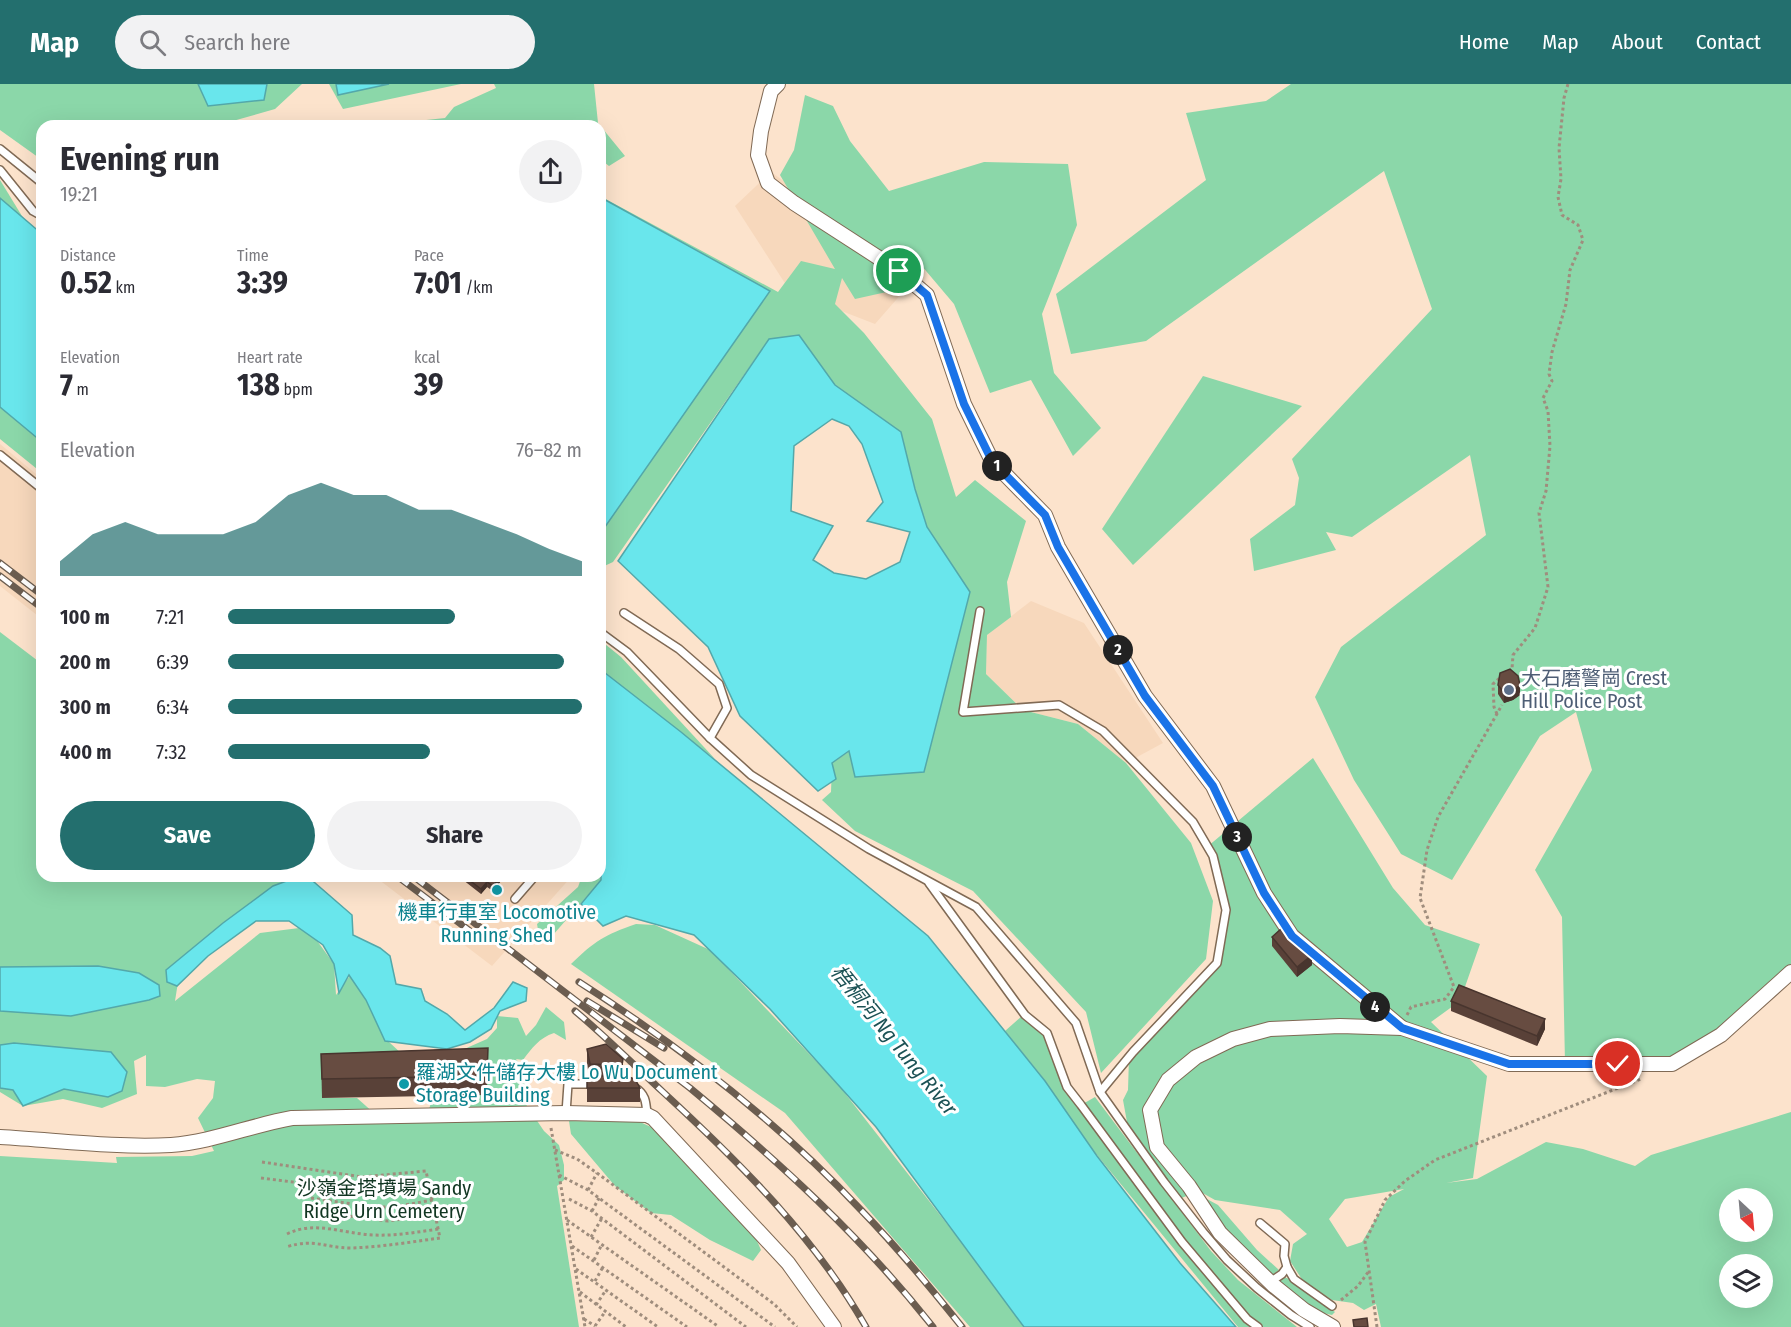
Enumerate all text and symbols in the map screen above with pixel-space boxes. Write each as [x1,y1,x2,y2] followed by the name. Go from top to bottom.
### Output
[115,15,535,69] search box
[30,26,79,59] text: Map
[136,26,169,59] icon: search
[184,29,290,56] text: Search here
[1459,29,1509,55] text: Home
[1542,29,1579,55] text: Map
[1612,29,1663,55] text: About
[1696,29,1761,55] text: Contact
[60,139,220,179] text: Evening run
[519,140,582,203] button: share
[60,182,98,206] text: 19:21
[873,245,924,296] pin
[60,246,116,265] text: Distance
[237,246,269,265] text: Time
[414,246,444,265] text: Pace
[882,254,915,287] icon: arrive
[60,265,112,301] text: 0.52
[237,265,288,301] text: 3:39
[414,265,462,301] text: 7:01
[112,278,135,297] text: km
[462,278,493,297] text: /km
[60,348,120,367] text: Elevation
[237,348,303,367] text: Heart rate
[414,348,440,367] text: kcal
[60,367,73,403] text: 7
[237,367,280,403] text: 138
[414,367,443,403] text: 39
[73,380,89,399] text: m
[280,380,313,399] text: bpm
[60,438,135,462] text: Elevation
[516,438,582,462] text: 76–82 m
[982,451,1012,481] pin: 1
[994,456,1000,475] text: 1
[60,605,110,629] text: 100 m
[156,605,185,629] text: 7:21
[1103,635,1133,665] pin: 2
[1114,640,1122,659] text: 2
[60,650,111,674] text: 200 m
[156,650,189,674] text: 6:39
[1521,666,1667,713] place label: 大石磨警崗 Crest Hill Police Post
[1502,683,1516,697] marker: 大石磨警崗 Crest Hill Police Post
[60,695,111,719] text: 300 m
[156,695,189,719] text: 6:34
[60,740,112,764] text: 400 m
[156,740,186,764] text: 7:32
[60,801,315,870] button: Save
[327,801,582,870] button: Share
[1222,822,1252,852] pin: 3
[1233,827,1241,846] text: 3
[490,883,504,897] marker: 機車行車室 Locomotive Running Shed
[398,900,596,947] place label: 機車行車室 Locomotive Running Shed
[825,960,963,1121] water label: 梧桐河 Ng Tung River
[1360,992,1390,1022] pin: 4
[1371,997,1379,1016] text: 4
[1592,1038,1643,1089] pin
[1601,1047,1634,1080] icon: check
[416,1060,718,1107] place label: 羅湖文件儲存大樓 Lo Wu Document Storage Building
[397,1077,411,1091] marker: 羅湖文件儲存大樓 Lo Wu Document Storage Building
[297,1176,471,1223] park label: 沙嶺金塔墳場 Sandy Ridge Urn Cemetery
[1719,1188,1773,1242] north arrow
[1719,1188,1773,1308] map controls
[1719,1254,1773,1308] button: layers

